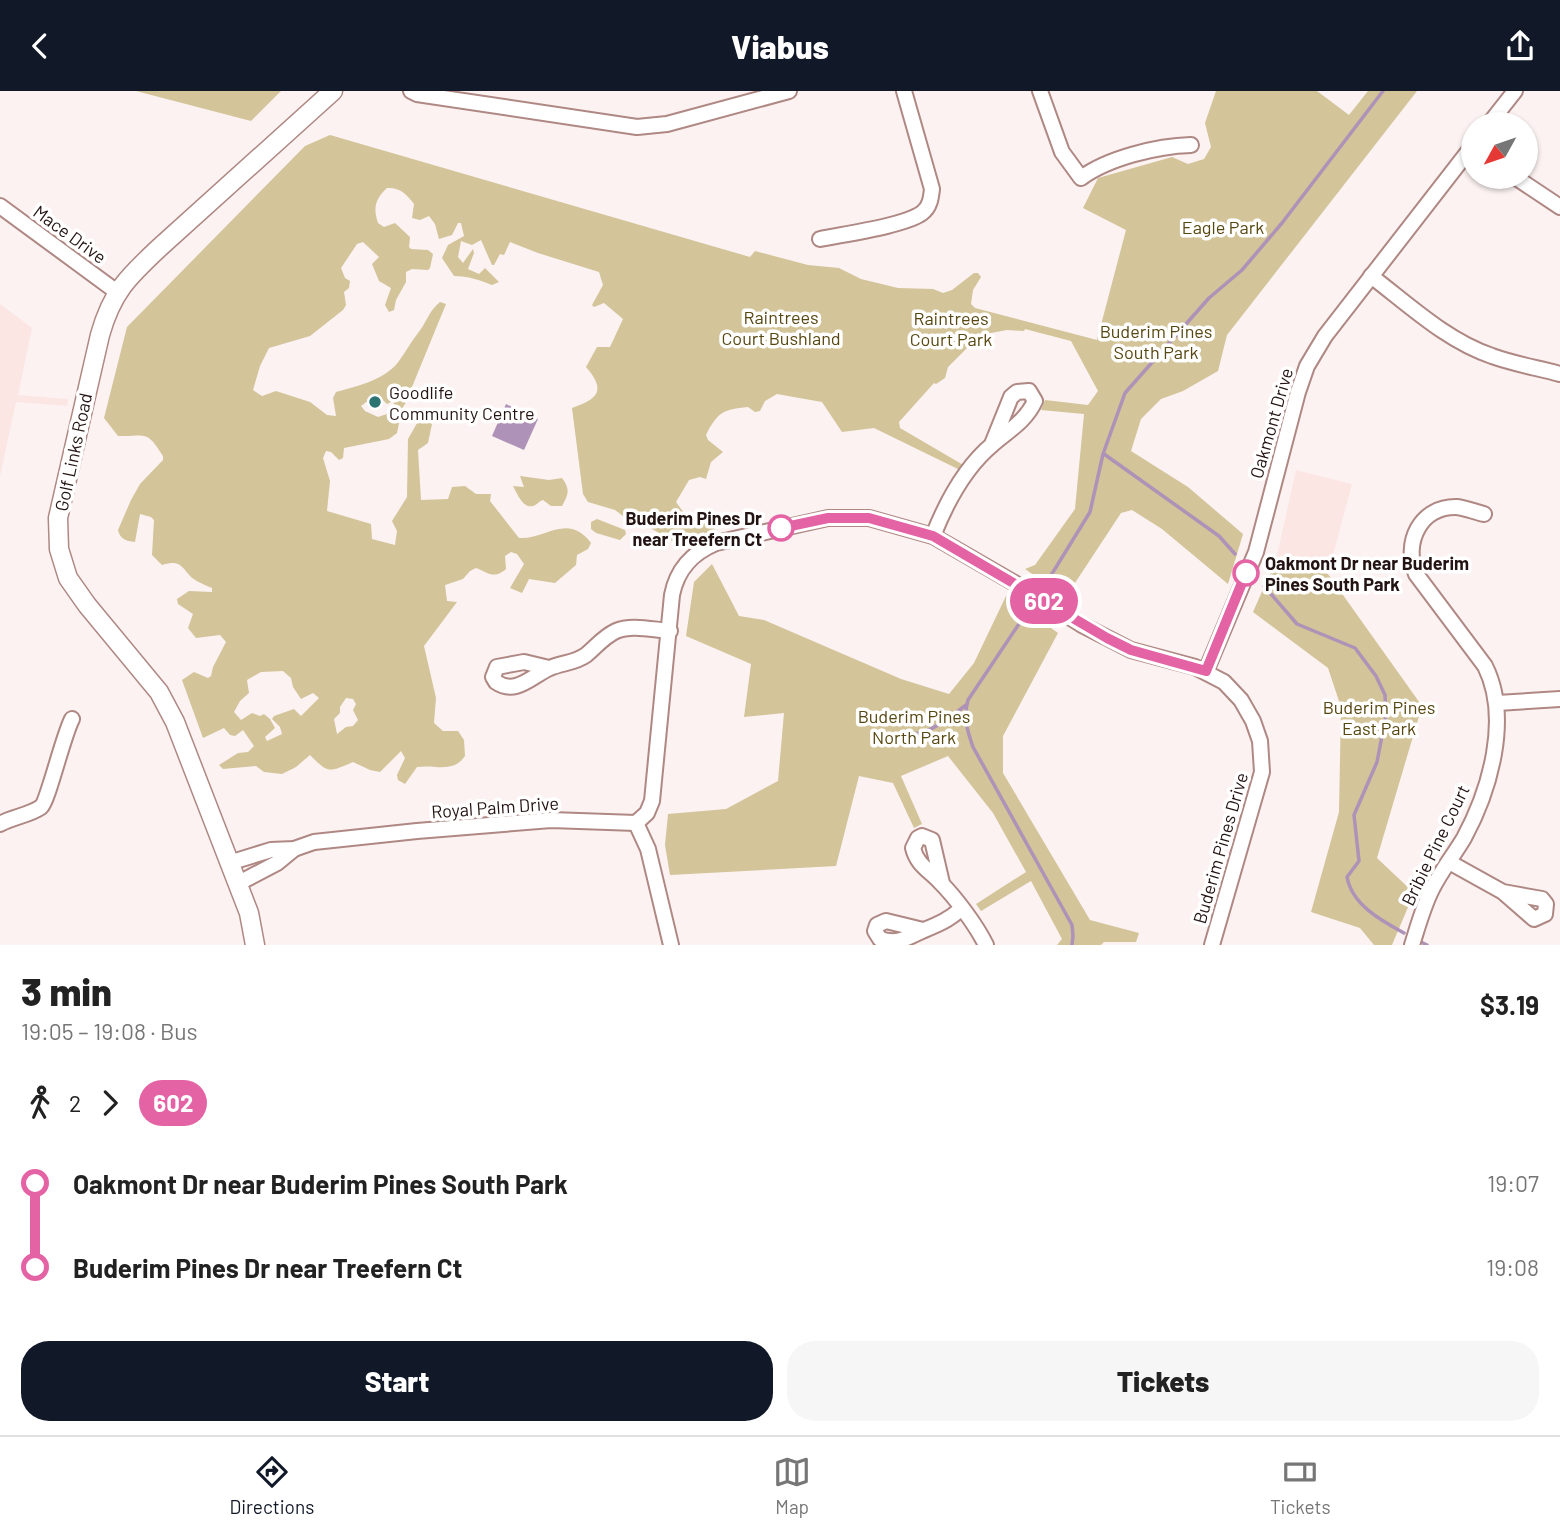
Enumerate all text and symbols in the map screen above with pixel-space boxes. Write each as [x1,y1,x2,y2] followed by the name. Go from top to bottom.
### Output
[21,27,59,65] icon: back
[731,27,829,65] text: Viabus
[1501,27,1539,65] icon: share
[1461,112,1538,189] north arrow
[1461,112,1538,189] map controls
[29,200,111,268] street label: Mace Drive
[1182,216,1264,238] park label: Eagle Park
[721,306,841,349] park label: Raintrees Court Bushland
[910,307,992,350] park label: Raintrees Court Park
[1100,320,1212,363] park label: Buderim Pines South Park
[1245,365,1297,481] street label: Oakmont Drive
[389,381,535,424] place label: Goodlife Community Centre
[50,391,96,513] street label: Golf Links Road
[367,394,383,410] marker: Goodlife Community Centre
[626,507,762,550] place label: Buderim Pines Dr near Treefern Ct
[768,515,794,541] marker: Buderim Pines Dr near Treefern Ct
[1265,552,1469,595] place label: Oakmont Dr near Buderim Pines South Park
[1233,560,1259,586] marker: Oakmont Dr near Buderim Pines South Park
[1004,578,1084,624] line badge: 602
[1024,586,1064,615] text: 602
[1323,696,1435,739] park label: Buderim Pines East Park
[858,705,970,748] park label: Buderim Pines North Park
[1188,770,1252,926] street label: Buderim Pines Drive
[1396,781,1474,909] street label: Bribie Pine Court
[430,792,560,822] street label: Royal Palm Drive
[21,968,112,1014] text: 3 min
[1480,989,1539,1020] text: $3.19
[21,1017,198,1045] text: 19:05 – 19:08 · Bus
[21,1084,59,1122] icon: walk
[91,1084,129,1122] icon: forward
[153,1088,193,1117] text: 602
[69,1089,81,1117] text: 2
[73,1168,568,1199] text: Oakmont Dr near Buderim Pines South Park
[1487,1169,1539,1197] text: 19:07
[73,1252,462,1283] text: Buderim Pines Dr near Treefern Ct
[1486,1253,1539,1281] text: 19:08
[21,1341,773,1421] button: Start
[787,1341,1539,1421] button: Tickets
[229,1453,314,1518] tab: Directions
[773,1453,811,1518] tab: Map
[1270,1453,1331,1518] tab: Tickets

